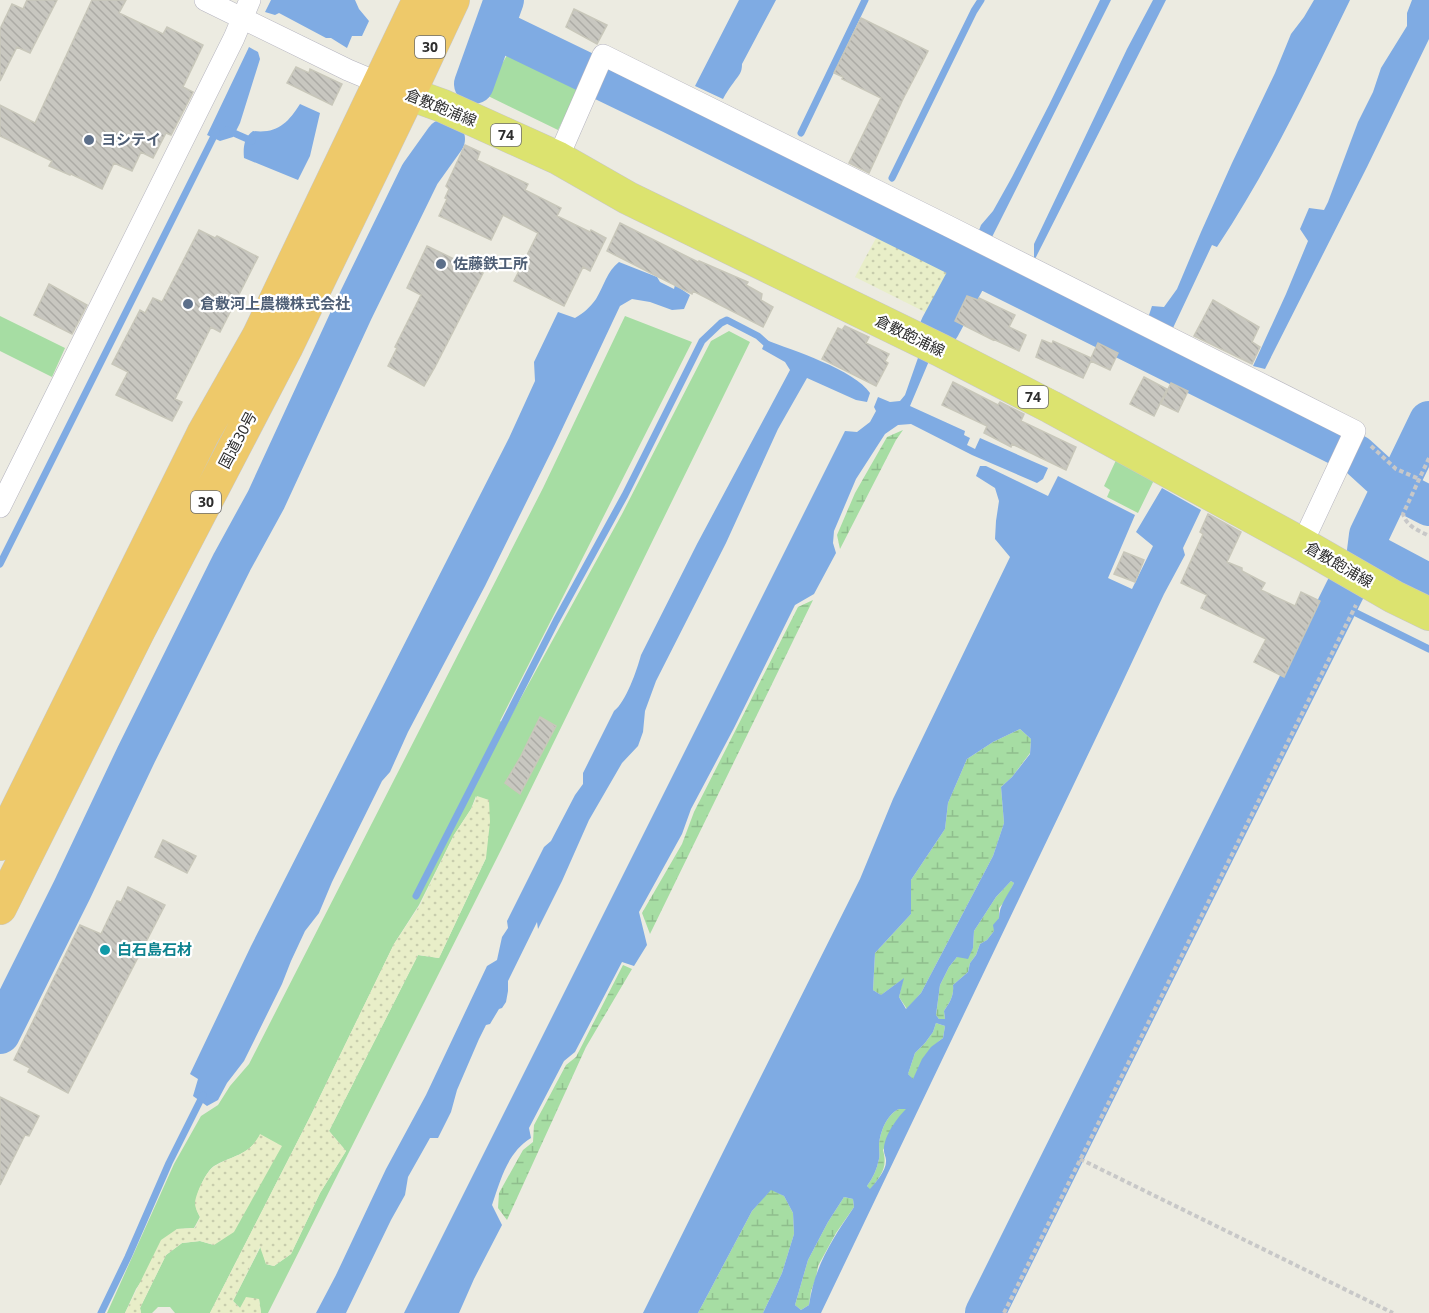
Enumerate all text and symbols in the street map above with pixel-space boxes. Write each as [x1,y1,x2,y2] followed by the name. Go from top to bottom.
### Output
[415,36,445,58] road number: 30
[403,84,480,130] street label: 倉敷飽浦線
[491,124,521,146] road number: 74
[101,129,161,149] place label: ヨシテイ
[82,133,96,147] marker: ヨシテイ
[453,253,528,273] place label: 佐藤鉄工所
[434,257,448,271] marker: 佐藤鉄工所
[200,293,350,313] place label: 倉敷河上農機株式会社
[181,297,195,311] marker: 倉敷河上農機株式会社
[872,310,949,361] street label: 倉敷飽浦線
[1018,386,1048,408] road number: 74
[214,407,261,472] street label: 国道30号
[191,491,221,513] road number: 30
[1302,537,1377,592] street label: 倉敷飽浦線
[117,939,192,959] place label: 白石島石材
[98,943,112,957] marker: 白石島石材

